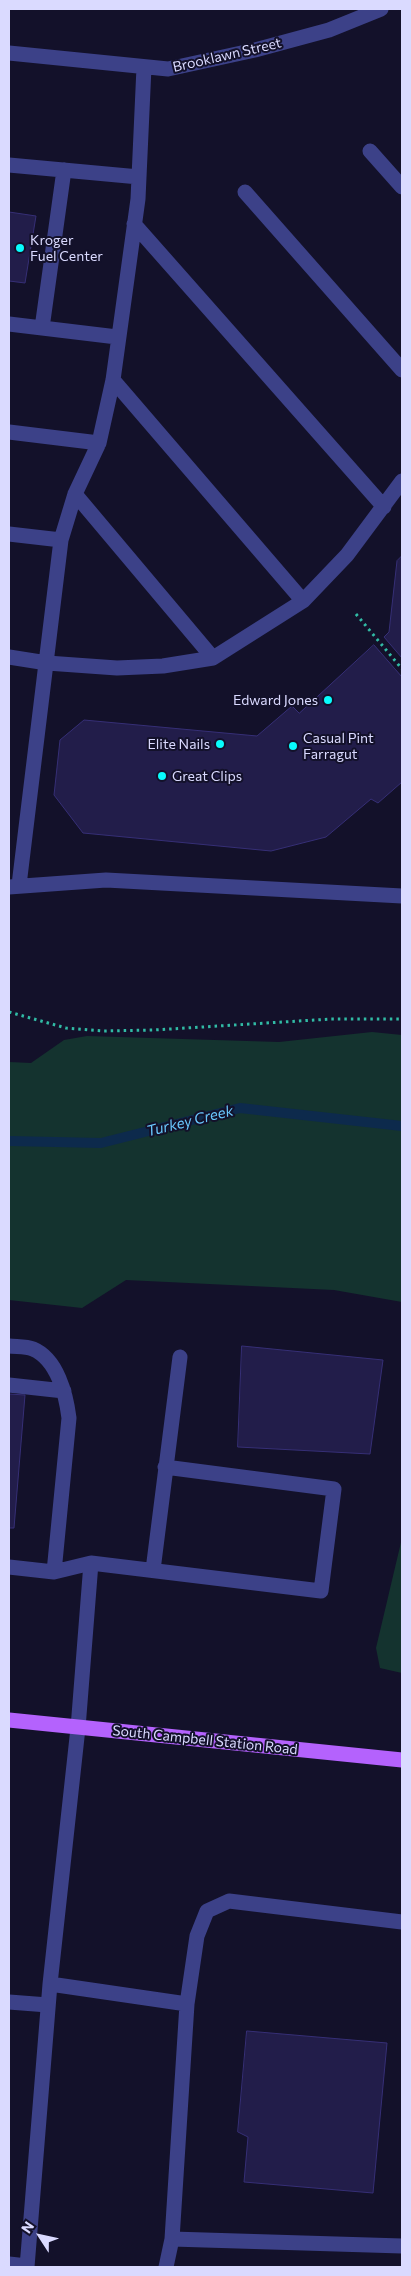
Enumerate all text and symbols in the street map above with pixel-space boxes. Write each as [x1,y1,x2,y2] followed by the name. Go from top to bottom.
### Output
[171,34,283,76] street label: Brooklawn Street
[30,232,103,264] place label: Kroger Fuel Center
[14,242,26,254] marker: Kroger Fuel Center
[233,692,318,708] place label: Edward Jones
[322,694,334,706] marker: Edward Jones
[303,730,374,762] place label: Casual Pint Farragut
[147,736,210,752] place label: Elite Nails
[214,738,226,750] marker: Elite Nails
[287,740,299,752] marker: Casual Pint Farragut
[172,768,242,784] place label: Great Clips
[156,770,168,782] marker: Great Clips
[145,1102,235,1140] water label: Turkey Creek
[112,1722,298,1758] street label: South Campbell Station Road
[15,2211,65,2261] north arrow
[17,2218,37,2236] text: N

